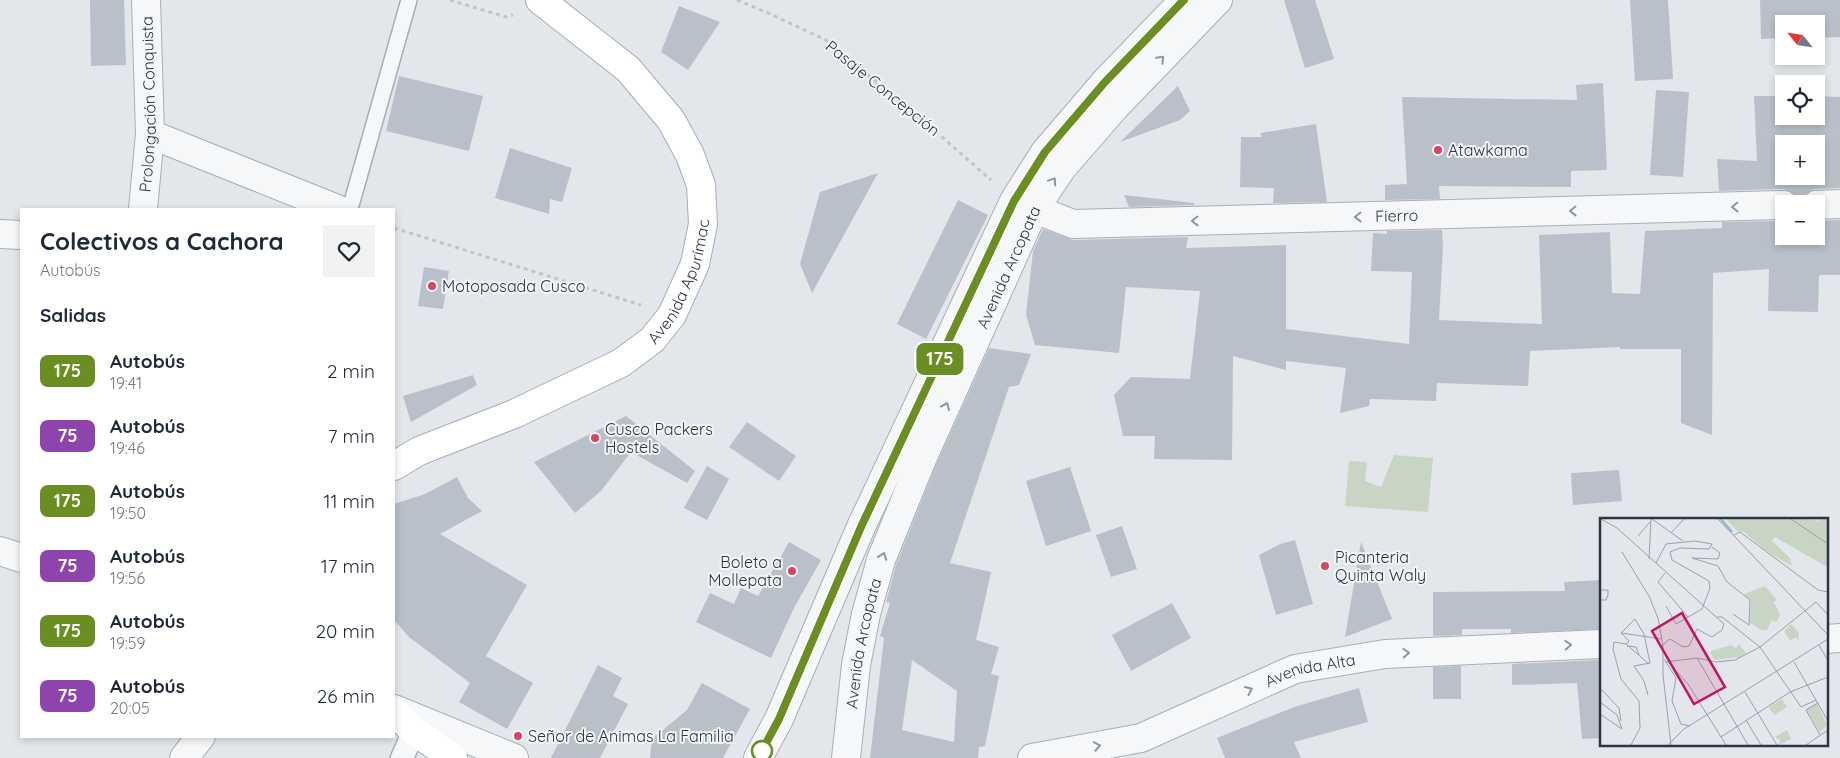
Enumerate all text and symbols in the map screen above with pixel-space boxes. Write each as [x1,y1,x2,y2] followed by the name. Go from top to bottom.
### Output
[1775,15,1825,65] north arrow
[1775,15,1825,245] map controls
[135,16,160,193] street label: Prolongación Conquista
[822,36,944,140] street label: Pasaje Concepción
[1155,56,1164,65] one-way arrow
[1775,75,1825,125] button: locate
[1775,135,1825,185] button: +
[1448,140,1528,160] place label: Atawkama
[1432,144,1444,156] marker: Atawkama
[1047,177,1056,186] one-way arrow
[1775,195,1825,245] button: −
[1731,201,1739,212] one-way arrow
[972,203,1045,332] street label: Avenida Arcopata
[1375,205,1419,226] street label: Fierro
[1568,206,1576,216] one-way arrow
[1353,211,1361,222] one-way arrow
[1191,216,1198,226] one-way arrow
[643,219,713,348] street label: Avenida Apurímac
[323,225,375,277] button: heart
[40,226,284,256] text: Colectivos a Cachora
[40,260,101,280] text: Autobús
[442,276,585,296] place label: Motoposada Cusco
[426,280,438,292] marker: Motoposada Cusco
[40,303,106,327] text: Salidas
[911,343,969,375] line badge: 175
[926,347,954,370] text: 175
[110,349,185,373] text: Autobús
[54,359,81,382] text: 175
[327,359,375,383] text: 2 min
[110,373,142,393] text: 19:41
[939,402,950,411] one-way arrow
[110,414,185,438] text: Autobús
[605,419,713,457] place label: Cusco Packers Hostels
[57,424,78,447] text: 75
[328,424,375,448] text: 7 min
[589,432,601,444] marker: Cusco Packers Hostels
[110,438,145,458] text: 19:46
[110,479,185,503] text: Autobús
[54,489,81,512] text: 175
[323,489,375,513] text: 11 min
[110,503,146,523] text: 19:50
[1600,518,1828,746] inset map
[110,544,185,568] text: Autobús
[1335,547,1426,585] place label: Picanteria Quinta Waly
[708,552,782,590] place label: Boleto a Mollepata
[877,552,887,561] one-way arrow
[57,554,78,577] text: 75
[321,554,375,578] text: 17 min
[1319,560,1331,572] marker: Picanteria Quinta Waly
[786,565,798,577] marker: Boleto a Mollepata
[110,568,145,588] text: 19:56
[841,576,885,710] street label: Avenida Arcopata
[110,609,185,633] text: Autobús
[54,619,81,642] text: 175
[316,619,375,643] text: 20 min
[110,633,146,653] text: 19:59
[1564,640,1572,651] one-way arrow
[1402,648,1410,659] one-way arrow
[1262,649,1357,691] street label: Avenida Alta
[110,674,185,698] text: Autobús
[57,684,78,707] text: 75
[317,684,375,708] text: 26 min
[1244,685,1253,696] one-way arrow
[110,698,150,718] text: 20:05
[528,726,734,746] place label: Señor de Animas La Familia
[512,730,524,742] marker: Señor de Animas La Familia
[751,740,773,758] unlabelled marker
[1093,742,1102,752] one-way arrow

